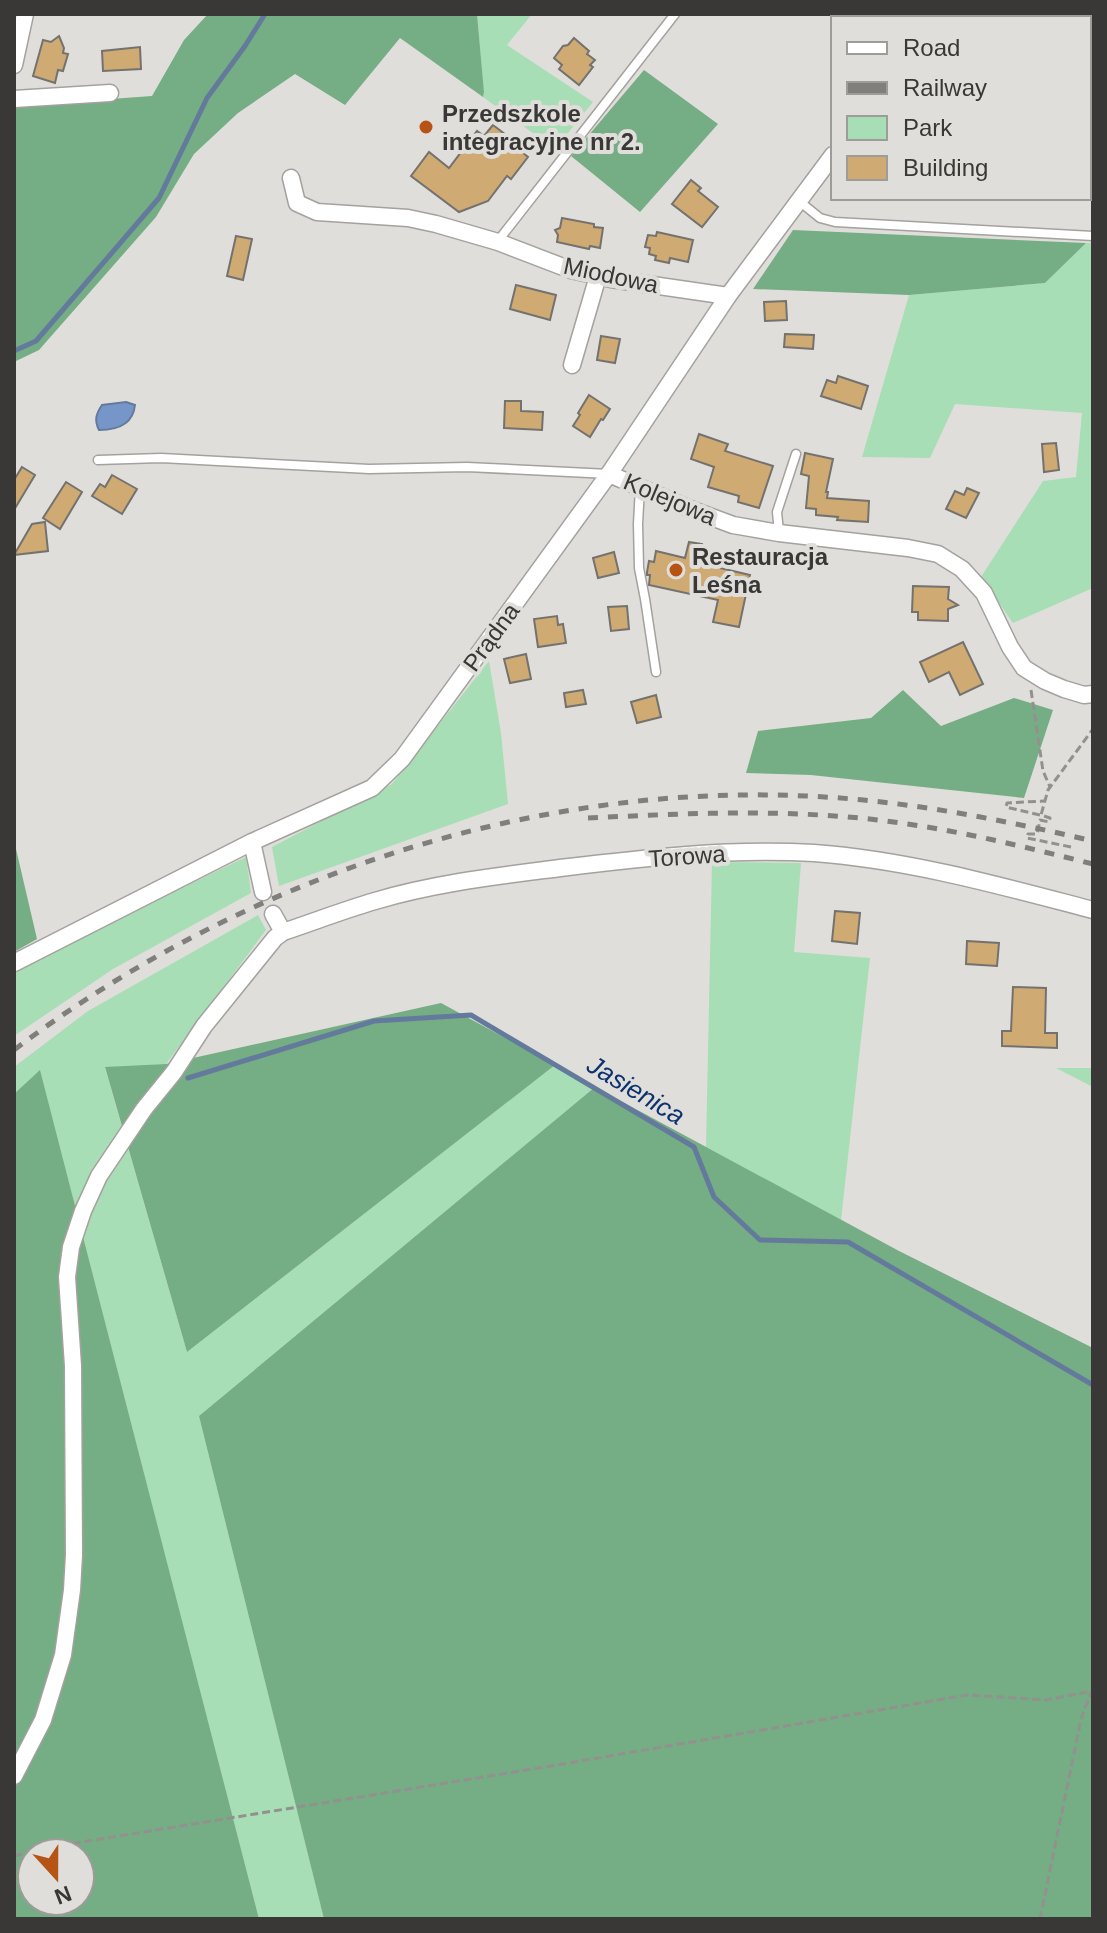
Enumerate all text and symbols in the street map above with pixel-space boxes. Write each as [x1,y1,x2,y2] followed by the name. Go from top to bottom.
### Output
[831,16,1091,200] legend
[903,34,960,61] text: Road
[903,74,987,101] text: Railway
[442,100,641,155] place label: Przedszkole integracyjne nr 2.
[903,114,953,141] text: Park
[417,118,435,136] marker: Przedszkole integracyjne nr 2.
[903,154,988,181] text: Building
[561,252,661,298] street label: Miodowa
[620,468,721,531] street label: Kolejowa
[692,543,829,598] place label: Restauracja Leśna
[667,561,685,579] marker: Restauracja Leśna
[457,597,525,676] street label: Prądna
[647,840,727,872] street label: Torowa
[581,1049,690,1131] water label: Jasienica
[16,1837,96,1917] north arrow
[51,1881,75,1910] text: N

